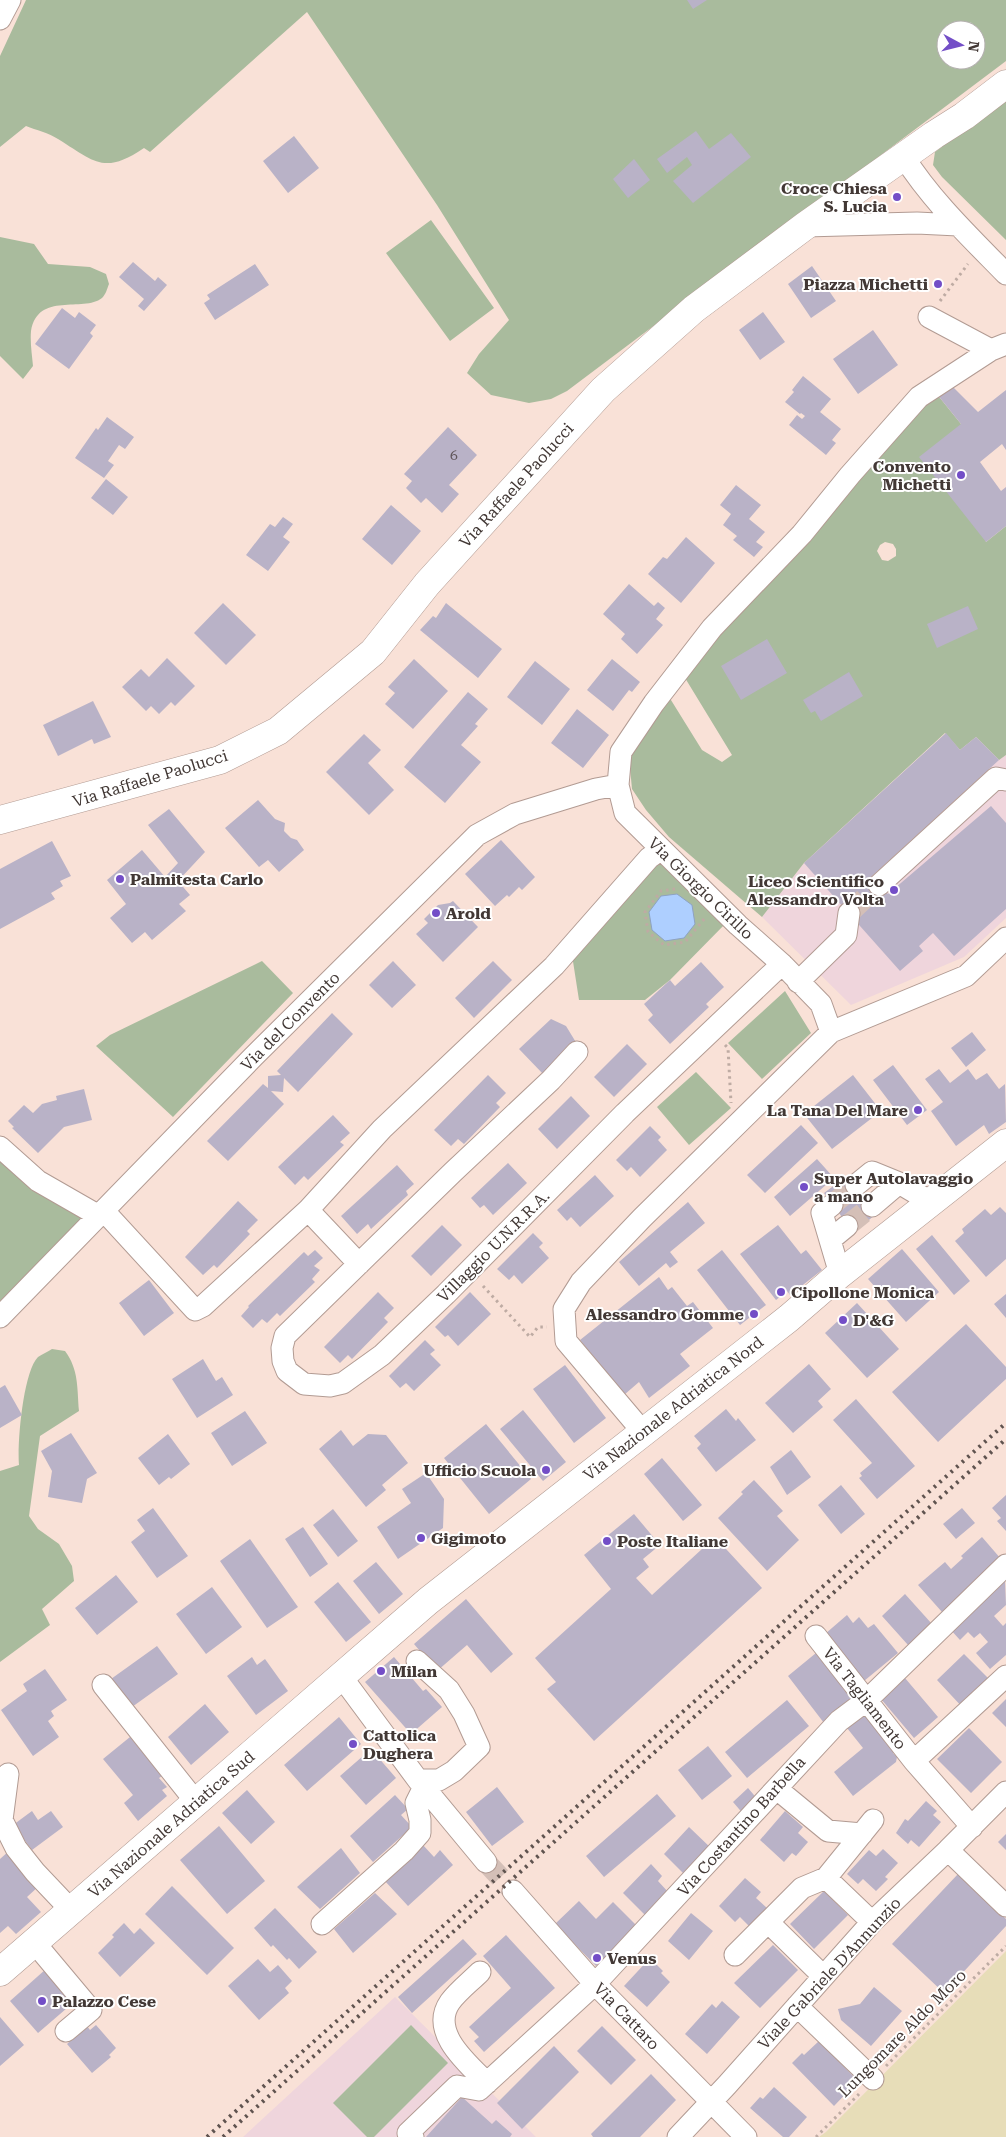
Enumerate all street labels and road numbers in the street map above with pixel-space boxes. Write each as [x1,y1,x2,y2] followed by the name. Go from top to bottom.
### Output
[455,419,577,552] street label: Via Raffaele Paolucci
[70,746,230,811] street label: Via Raffaele Paolucci
[644,833,757,944] street label: Via Giorgio Cirillo
[237,968,344,1075] street label: Via del Convento
[433,1186,553,1306] street label: Villaggio U.N.R.R.A.
[580,1332,767,1485] street label: Via Nazionale Adriatica Nord
[819,1643,911,1753] street label: Via Tagliamento
[84,1747,258,1902] street label: Via Nazionale Adriatica Sud
[674,1752,809,1900] street label: Via Costantino Barbella
[754,1893,905,2053] street label: Viale Gabriele D'Annunzio
[835,1965,970,2101] street label: Lungomare Aldo Moro
[590,1979,663,2054] street label: Via Cattaro

